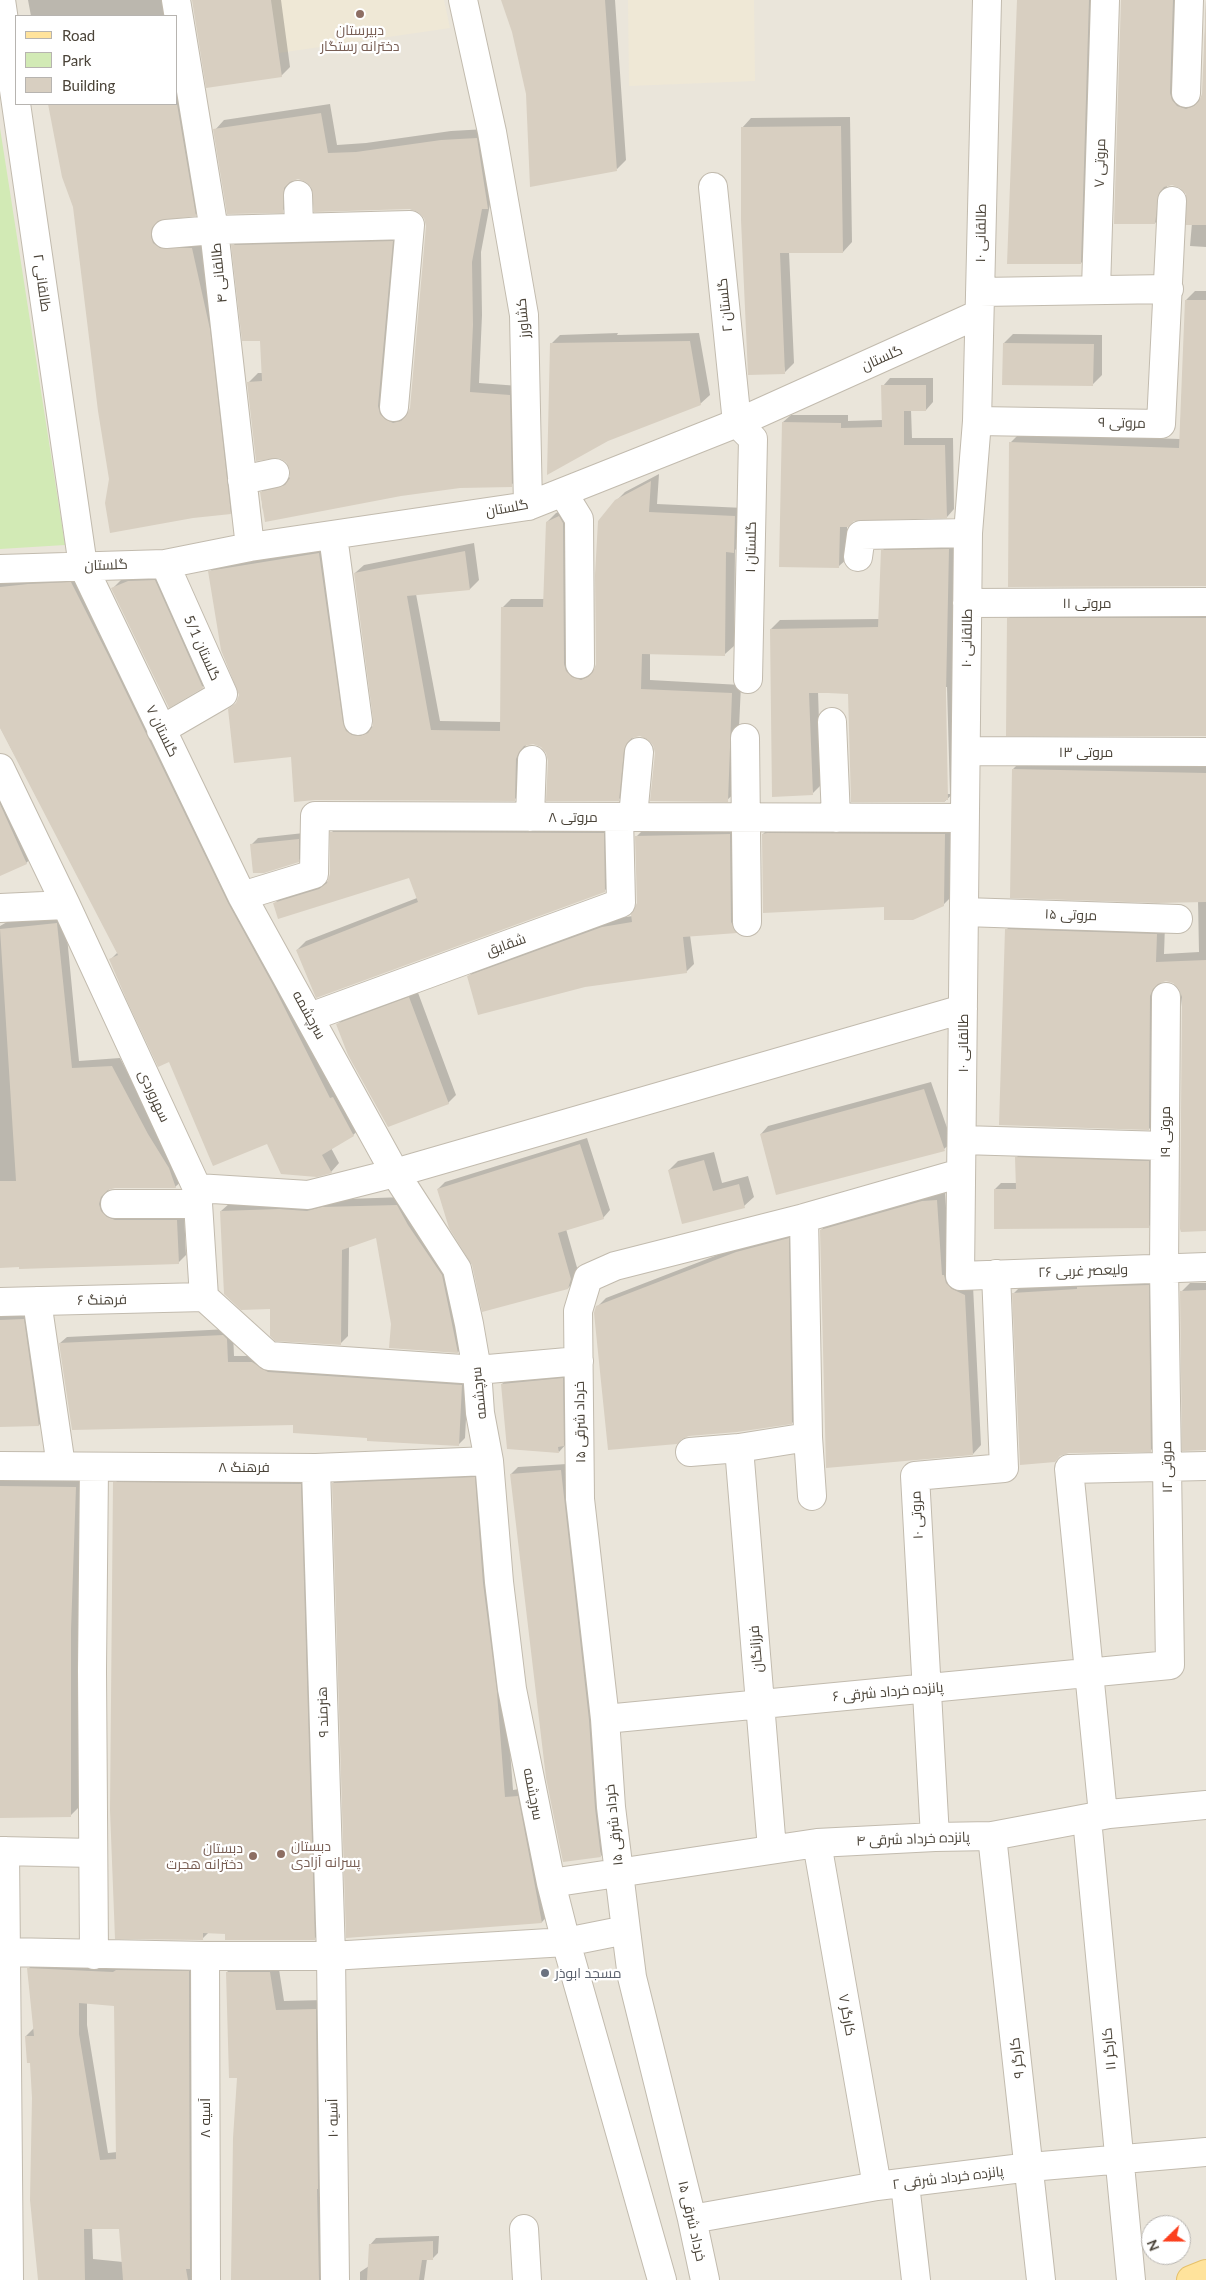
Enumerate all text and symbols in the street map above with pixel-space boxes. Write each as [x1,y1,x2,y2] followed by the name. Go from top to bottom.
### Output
[354,8,366,20] marker: دبیرستان دخترانه رستگار
[15,15,178,105] legend
[320,22,400,54] place label: دبیرستان دخترانه رستگار
[62,26,95,44] text: Road
[62,51,91,69] text: Park
[62,76,115,94] text: Building
[1091,138,1109,188] street label: مروتی ۷
[972,203,990,263] street label: طالقانی ۱۰
[207,242,231,304] street label: طالقانی ۴
[30,253,54,313] street label: طالقانی ۲
[714,277,736,333] street label: گلستان ۲
[513,297,533,339] street label: کشاورز
[859,342,905,374] street label: گلستان
[1098,414,1146,432] street label: مروتی ۹
[484,496,530,520] street label: گلستان
[742,521,760,573] street label: گلستان ۱
[84,556,128,574] street label: گلستان
[1062,595,1112,611] street label: مروتی ۱۱
[958,608,976,668] street label: طالقانی ۱۰
[180,613,224,683] street label: گلستان 5/1
[142,702,182,760] street label: گلستان ۷
[1059,744,1113,760] street label: مروتی ۱۳
[548,809,598,825] street label: مروتی ۸
[1044,906,1098,924] street label: مروتی ۱۵
[484,930,528,960] street label: شقایق
[289,988,329,1042] street label: سرچشمه
[955,1014,971,1072] street label: طالقانی ۱۰
[135,1067,173,1125] street label: سهروردی
[1157,1106,1173,1158] street label: مروتی ۱۹
[1038,1261,1128,1281] street label: ولیعصر غربی ۲۶
[77,1291,127,1309] street label: فرهنگ ۶
[468,1366,490,1420] street label: سرچشمه
[571,1381,589,1463] street label: ۱۵ خرداد شرقی
[1158,1441,1176,1493] street label: مروتی ۱۲
[218,1459,270,1475] street label: فرهنگ ۸
[907,1490,927,1540] street label: مروتی ۱۰
[746,1625,766,1673] street label: فرزانگان
[832,1679,944,1705] street label: پانزده خرداد شرقی ۶
[314,1686,332,1738] street label: هنرمند ۹
[520,1766,546,1822] street label: سرچشمه
[601,1783,627,1867] street label: ۱۵ خرداد شرقی
[856,1829,970,1849] street label: پانزده خرداد شرقی ۴
[291,1838,360,1870] place label: دبستان پسرانه آزادی
[166,1840,243,1872] place label: دبستان دخترانه هجرت
[275,1848,287,1860] marker: دبستان پسرانه آزادی
[247,1850,259,1862] marker: دبستان دخترانه هجرت
[555,1965,622,1981] place label: مسجد ابوذر
[539,1967,551,1979] marker: مسجد ابوذر
[835,1993,859,2037] street label: کارگر ۷
[1098,2027,1120,2071] street label: کارگر ۱۱
[1006,2037,1028,2079] street label: کارگر ۹
[197,2098,213,2138] street label: آسیه ۸
[324,2098,342,2138] street label: آسیه ۱۰
[892,2163,1004,2193] street label: پانزده خرداد شرقی ۲
[675,2179,709,2263] street label: ۱۵ خرداد شرقی
[1141,2215,1191,2265] north arrow
[1143,2237,1162,2254] text: N

